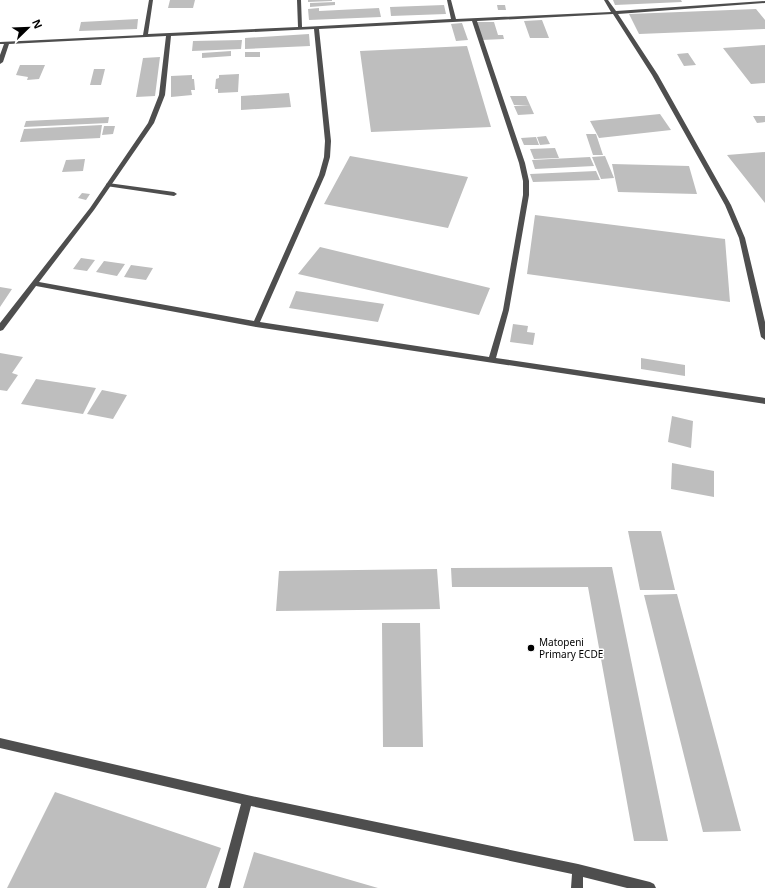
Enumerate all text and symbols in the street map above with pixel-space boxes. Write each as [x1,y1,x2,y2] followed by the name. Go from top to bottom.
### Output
[8,8,48,48] north arrow
[29,17,46,31] text: N
[539,635,603,661] place label: Matopeni Primary ECDE
[526,643,536,653] marker: Matopeni Primary ECDE

